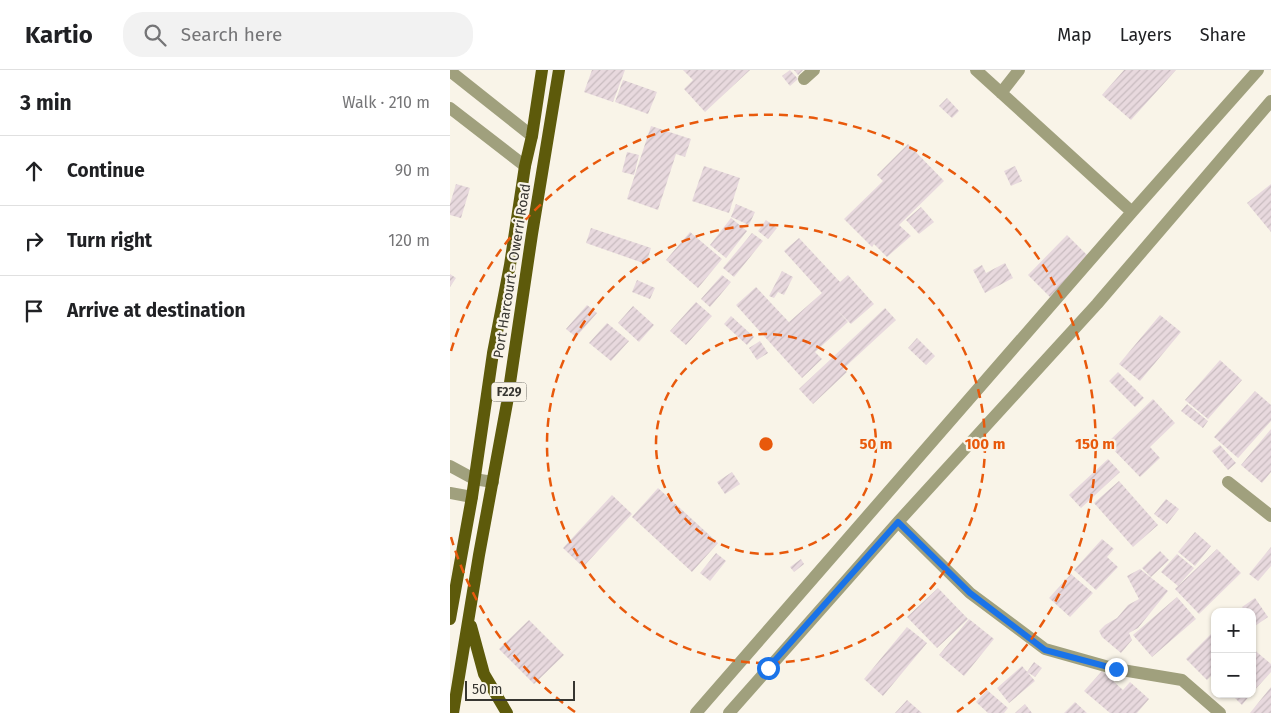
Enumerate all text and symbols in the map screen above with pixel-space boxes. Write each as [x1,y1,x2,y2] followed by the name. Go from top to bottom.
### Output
[123,12,473,57] search box
[25,21,93,49] text: Kartio
[141,21,169,49] icon: search
[181,23,282,46] text: Search here
[1057,24,1092,46] text: Map
[1120,24,1172,46] text: Layers
[1200,24,1246,46] text: Share
[20,90,72,116] text: 3 min
[342,93,430,112] text: Walk · 210 m
[20,157,48,185] icon: ahead
[67,159,145,182] text: Continue
[395,161,430,180] text: 90 m
[490,182,534,360] street label: Port Harcourt - Owerri Road
[20,227,48,255] icon: right
[67,229,152,252] text: Turn right
[388,231,430,250] text: 120 m
[20,297,48,325] icon: arrive
[67,299,246,322] text: Arrive at destination
[492,383,526,402] road number: F229
[757,435,775,453] centre of rings
[859,435,893,453] text: 50 m
[965,435,1005,453] text: 100 m
[1075,435,1115,453] text: 150 m
[1211,608,1256,698] map controls
[1211,608,1256,653] button: +
[1211,653,1256,698] button: −
[757,657,780,680] route start
[1105,658,1128,681] route end
[465,678,575,701] scale bar
[472,681,503,698] text: 50 m

